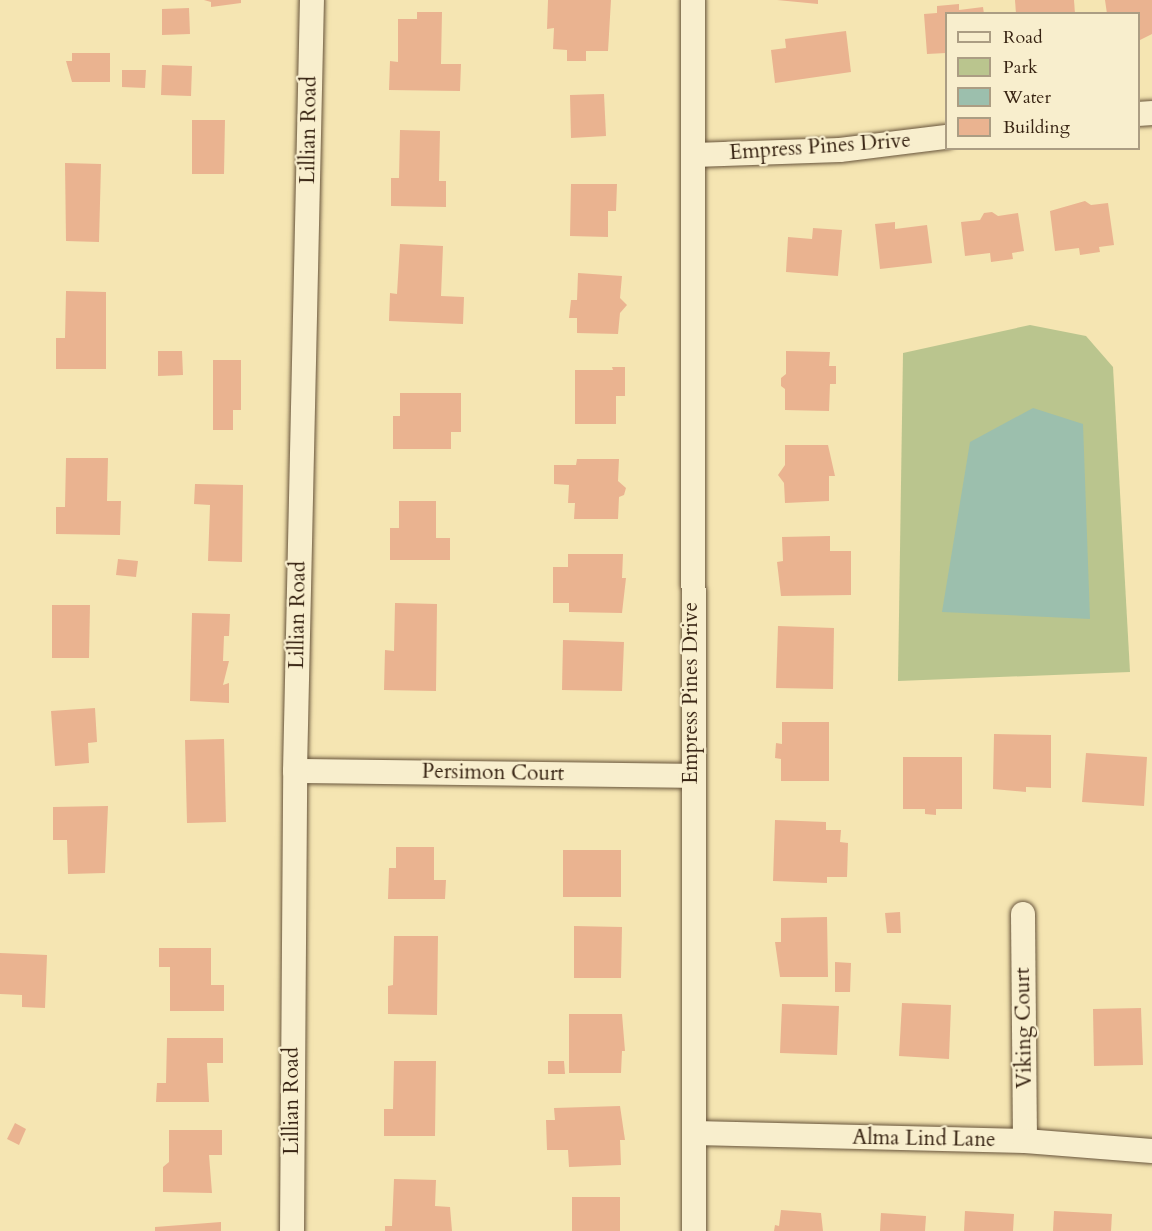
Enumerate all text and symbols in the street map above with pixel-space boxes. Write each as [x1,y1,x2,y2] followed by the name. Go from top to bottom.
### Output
[945,12,1140,150] legend
[1003,25,1043,50] text: Road
[1003,55,1038,80] text: Park
[295,76,323,184] street label: Lillian Road
[1003,85,1051,110] text: Water
[1003,115,1070,140] text: Building
[728,128,912,166] street label: Empress Pines Drive
[284,561,312,669] street label: Lillian Road
[678,602,704,784] street label: Empress Pines Drive
[422,759,564,787] street label: Persimon Court
[1010,967,1038,1089] street label: Viking Court
[279,1047,305,1155] street label: Lillian Road
[852,1125,996,1153] street label: Alma Lind Lane

